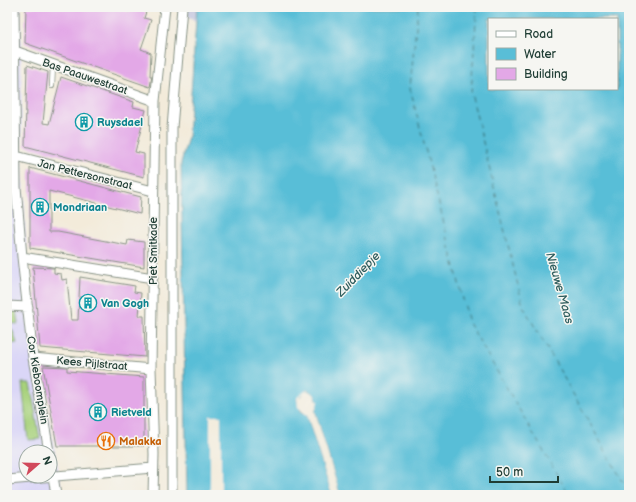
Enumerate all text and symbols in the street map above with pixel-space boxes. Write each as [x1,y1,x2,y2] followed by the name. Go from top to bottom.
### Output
[488,18,618,90] legend
[524,27,553,42] text: Road
[524,47,556,62] text: Water
[40,56,130,97] street label: Bas Paauwestraat
[524,67,568,82] text: Building
[74,112,94,132] building icon: Ruysdael
[97,116,143,129] place label: Ruysdael
[36,156,134,193] street label: Jan Pettersonstraat
[30,197,50,217] building icon: Mondriaan
[53,201,107,214] place label: Mondriaan
[147,216,160,285] street label: Piet Smitkade
[333,249,383,301] water label: Zuiddiepje
[542,251,577,326] water label: Nieuwe Maas
[78,293,98,313] building icon: Van Gogh
[101,297,149,310] place label: Van Gogh
[24,335,51,425] street label: Cor Kieboomplein
[56,354,129,373] street label: Kees Pijlstraat
[88,402,108,422] building icon: Rietveld
[111,406,152,419] place label: Rietveld
[96,431,116,451] restaurant icon: Malakka
[119,435,162,448] place label: Malakka
[18,444,58,484] north arrow
[39,455,54,467] text: N
[490,458,558,484] scale bar
[496,465,523,480] text: 50 m

